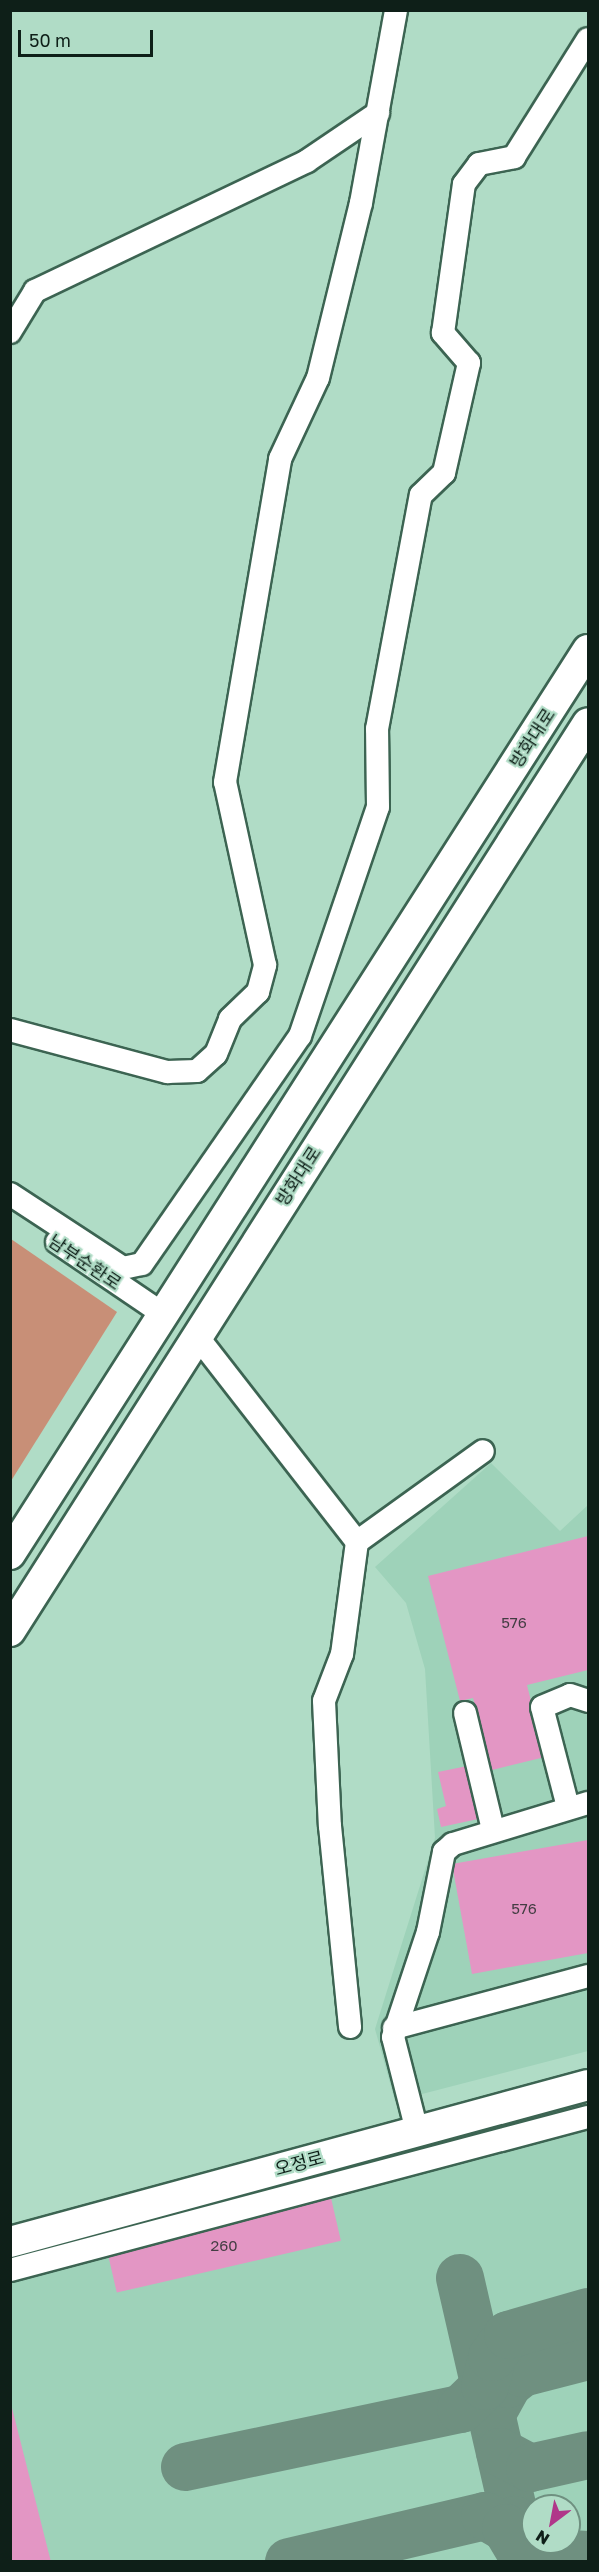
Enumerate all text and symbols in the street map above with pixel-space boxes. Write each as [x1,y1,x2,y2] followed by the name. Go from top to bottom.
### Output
[21,18,156,56] scale bar
[29,29,71,51] text: 50 m
[505,704,559,772] street label: 방화대로
[271,1142,325,1210] street label: 방화대로
[45,1230,125,1294] street label: 남부순환로
[501,1614,527,1632] house number: 576
[511,1900,537,1918] house number: 576
[272,2146,326,2180] street label: 오정로
[210,2237,238,2255] house number: 260
[521,2494,581,2554] north arrow
[532,2526,553,2549] text: N

